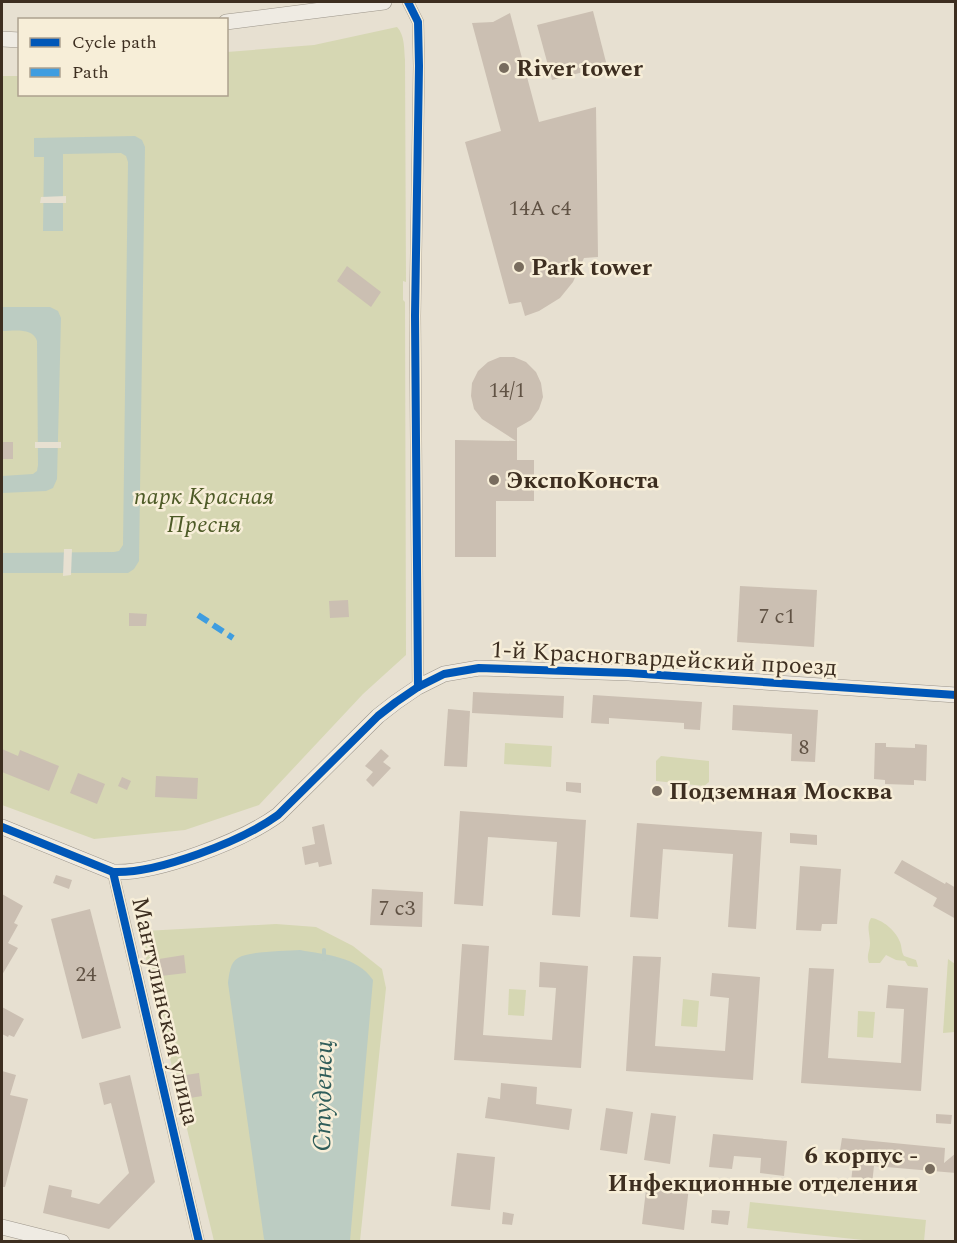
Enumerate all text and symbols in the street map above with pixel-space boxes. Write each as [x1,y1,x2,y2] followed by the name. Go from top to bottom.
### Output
[18,18,228,96] legend
[72,29,157,56] text: Cycle path
[516,51,644,87] place label: River tower
[72,59,109,86] text: Path
[497,61,511,75] marker: River tower
[509,193,572,225] house number: 14А с4
[531,250,653,286] place label: Park tower
[512,260,526,274] marker: Park tower
[489,375,525,407] house number: 14/1
[506,463,660,499] place label: ЭкспоКонста
[487,473,501,487] marker: ЭкспоКонста
[134,479,275,543] park label: парк Красная Пресня
[759,601,795,633] house number: 7 с1
[490,632,838,686] street label: 1-й Красногвардейский проезд
[799,732,809,764] house number: 8
[669,774,893,810] place label: Подземная Москва
[650,784,664,798] marker: Подземная Москва
[121,893,209,1129] street label: Мантулинская улица
[379,893,416,925] house number: 7 с3
[76,959,97,991] house number: 24
[302,1040,344,1152] water label: Студенец
[608,1138,918,1202] place label: 6 корпус - Инфекционные отделения
[923,1162,937,1176] marker: 6 корпус - Инфекционные отделения

